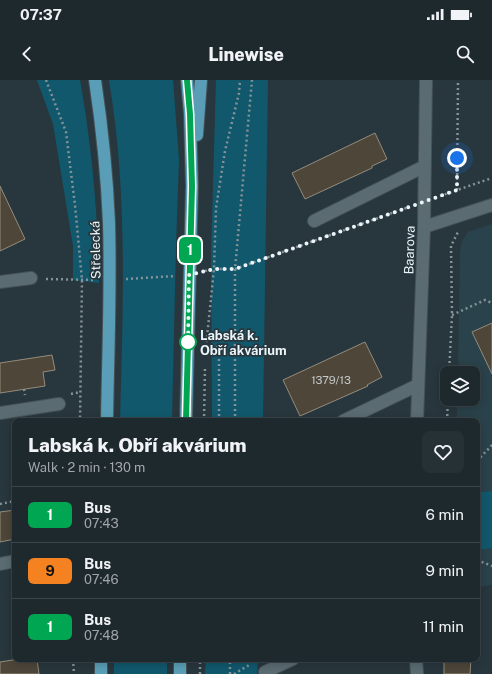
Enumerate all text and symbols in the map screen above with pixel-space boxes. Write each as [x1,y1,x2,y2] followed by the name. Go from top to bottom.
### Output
[20,6,62,23] text: 07:37
[16,43,38,65] icon: back
[454,43,476,65] icon: search
[208,44,284,65] text: Linewise
[447,148,467,168] your location
[87,221,104,279] street label: Střelecká
[401,225,418,275] street label: Baarova
[177,237,203,263] line badge: 1
[187,242,193,258] text: 1
[200,328,287,358] place label: Labská k. Obří akvárium
[179,333,197,351] marker: Labská k. Obří akvárium
[440,366,480,406] map controls
[440,366,480,406] button: layers
[311,374,351,386] house number: 1379/13
[422,431,464,473] button: heart
[28,434,247,456] text: Labská k. Obří akvárium
[28,460,145,475] text: Walk · 2 min · 130 m
[84,499,111,516] text: Bus
[426,506,464,523] text: 6 min
[47,507,53,523] text: 1
[84,516,119,531] text: 07:43
[84,555,111,572] text: Bus
[426,562,464,579] text: 9 min
[45,563,55,579] text: 9
[84,572,119,587] text: 07:46
[84,611,111,628] text: Bus
[423,618,464,635] text: 11 min
[47,619,53,635] text: 1
[84,628,119,643] text: 07:48

